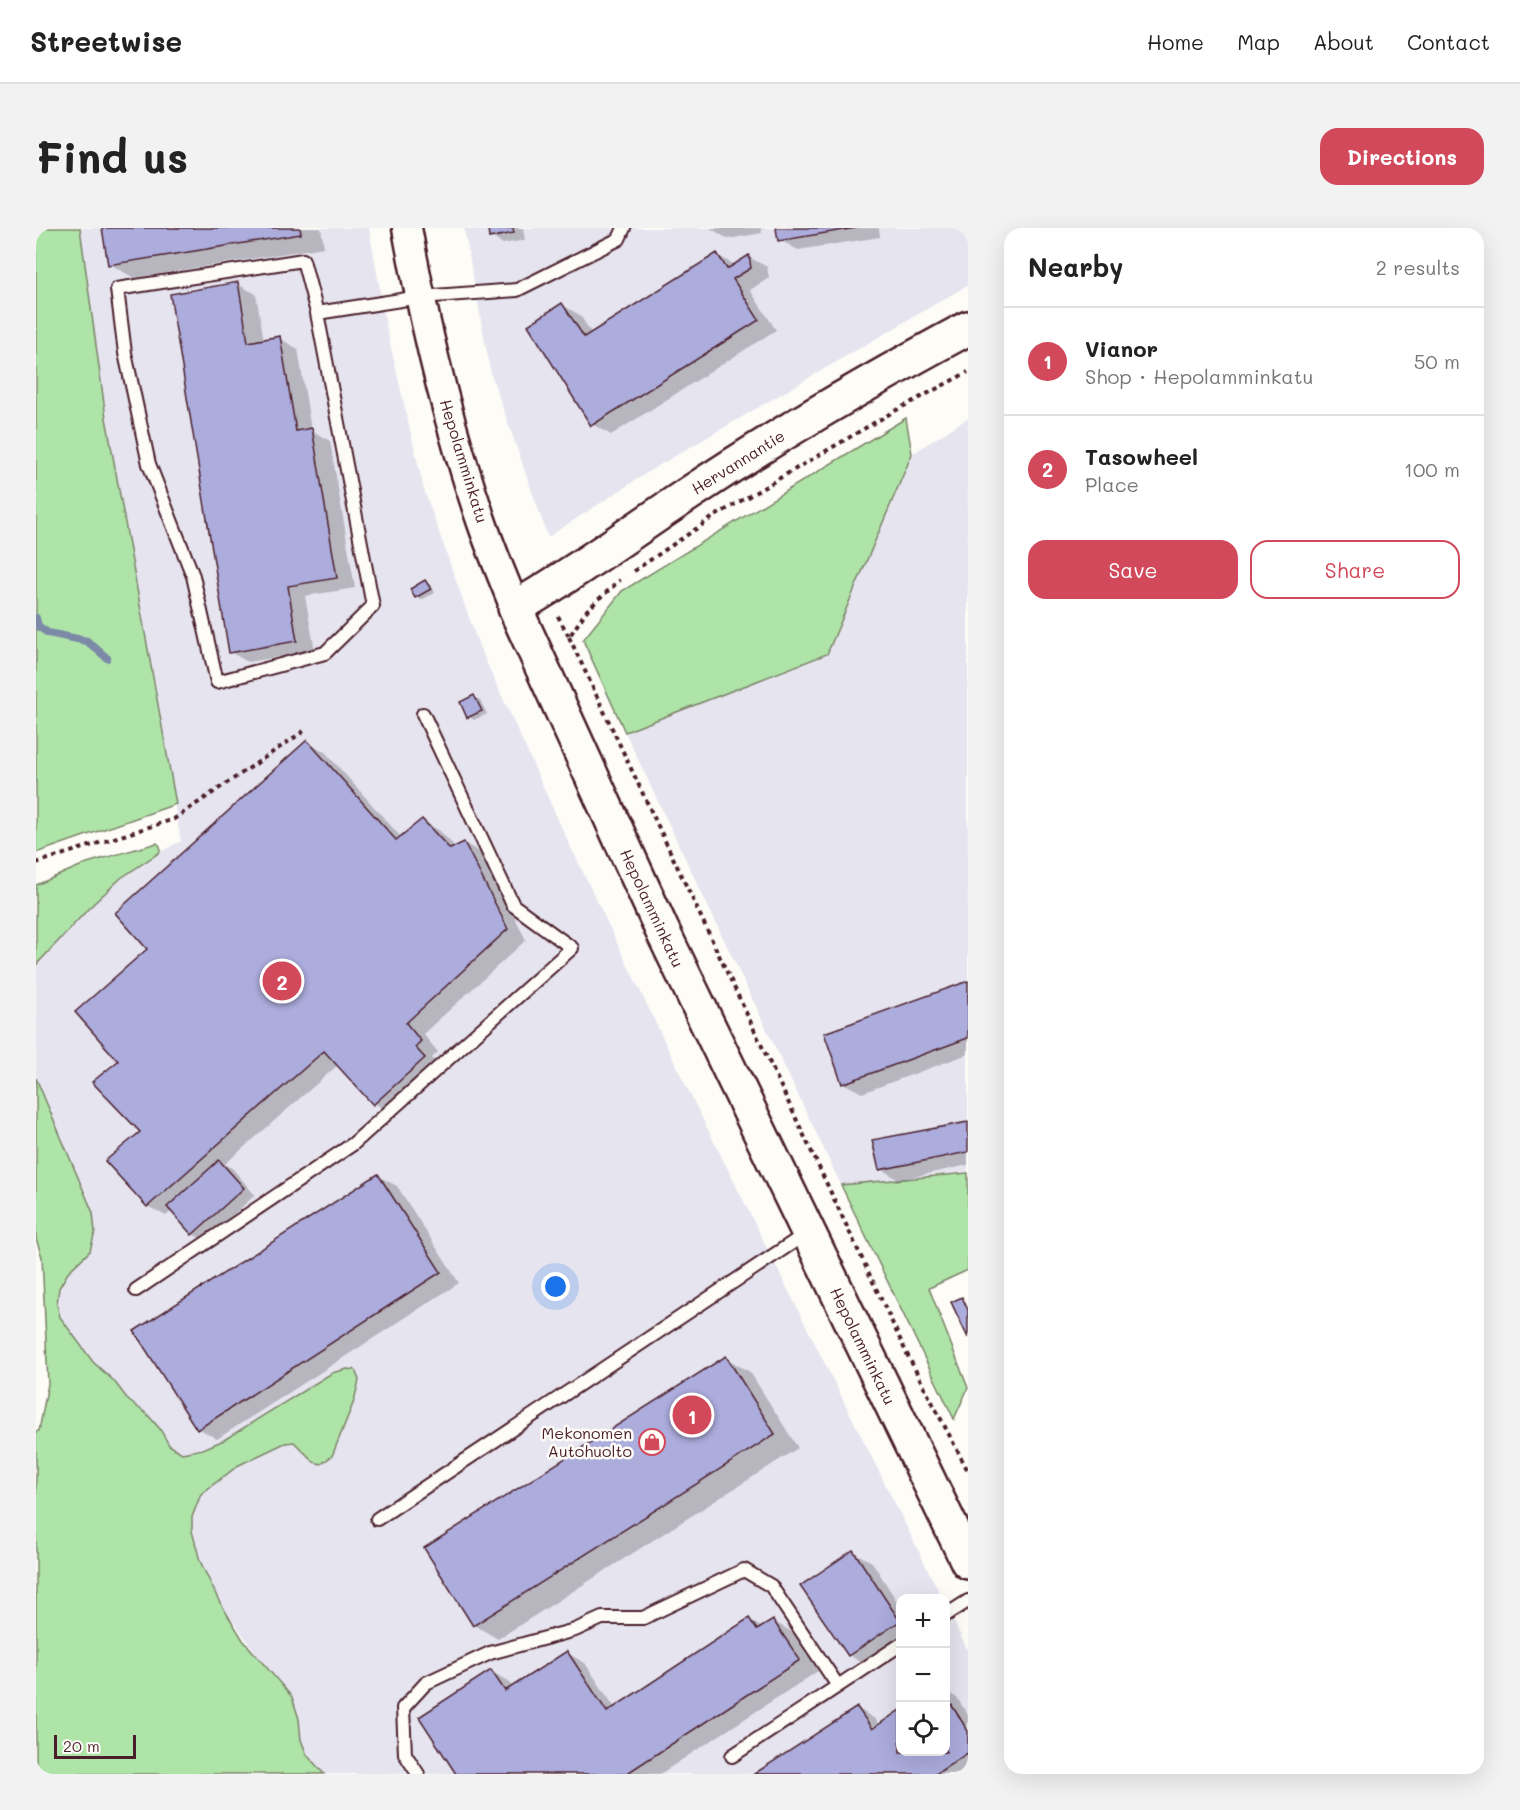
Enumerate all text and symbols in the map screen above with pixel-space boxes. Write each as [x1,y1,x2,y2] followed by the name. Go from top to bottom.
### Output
[30,23,182,59] text: Streetwise
[1147,28,1204,55] text: Home
[1237,28,1280,55] text: Map
[1313,28,1374,55] text: About
[1407,28,1490,55] text: Contact
[1320,128,1484,185] button: Directions
[36,129,188,184] text: Find us
[1028,250,1123,284] text: Nearby
[1376,254,1460,280] text: 2 results
[1085,334,1158,363] text: Vianor
[1043,348,1052,374] text: 1
[1414,348,1460,374] text: 50 m
[1085,363,1313,389] text: Shop · Hepolamminkatu
[436,396,493,525] street label: Hepolamminkatu
[687,425,788,499] street label: Hervannantie
[1085,442,1198,471] text: Tasowheel
[1042,456,1053,482] text: 2
[1404,456,1460,482] text: 100 m
[1085,471,1139,497] text: Place
[1028,540,1238,599] button: Save
[1250,540,1460,599] button: Share
[616,845,689,970] street label: Hepolamminkatu
[262,958,302,1004] pin: 2
[541,1272,570,1301] your location
[826,1284,901,1408] street label: Hepolamminkatu
[672,1392,712,1438] pin: 1
[541,1422,632,1461] place label: Mekonomen Autohuolto
[637,1427,667,1457] shop icon: Mekonomen Autohuolto
[896,1594,950,1756] map controls
[896,1594,950,1648] button: +
[896,1648,950,1702] button: −
[896,1702,950,1756] button: locate
[54,1732,136,1760] scale bar
[63,1735,100,1756] text: 20 m

